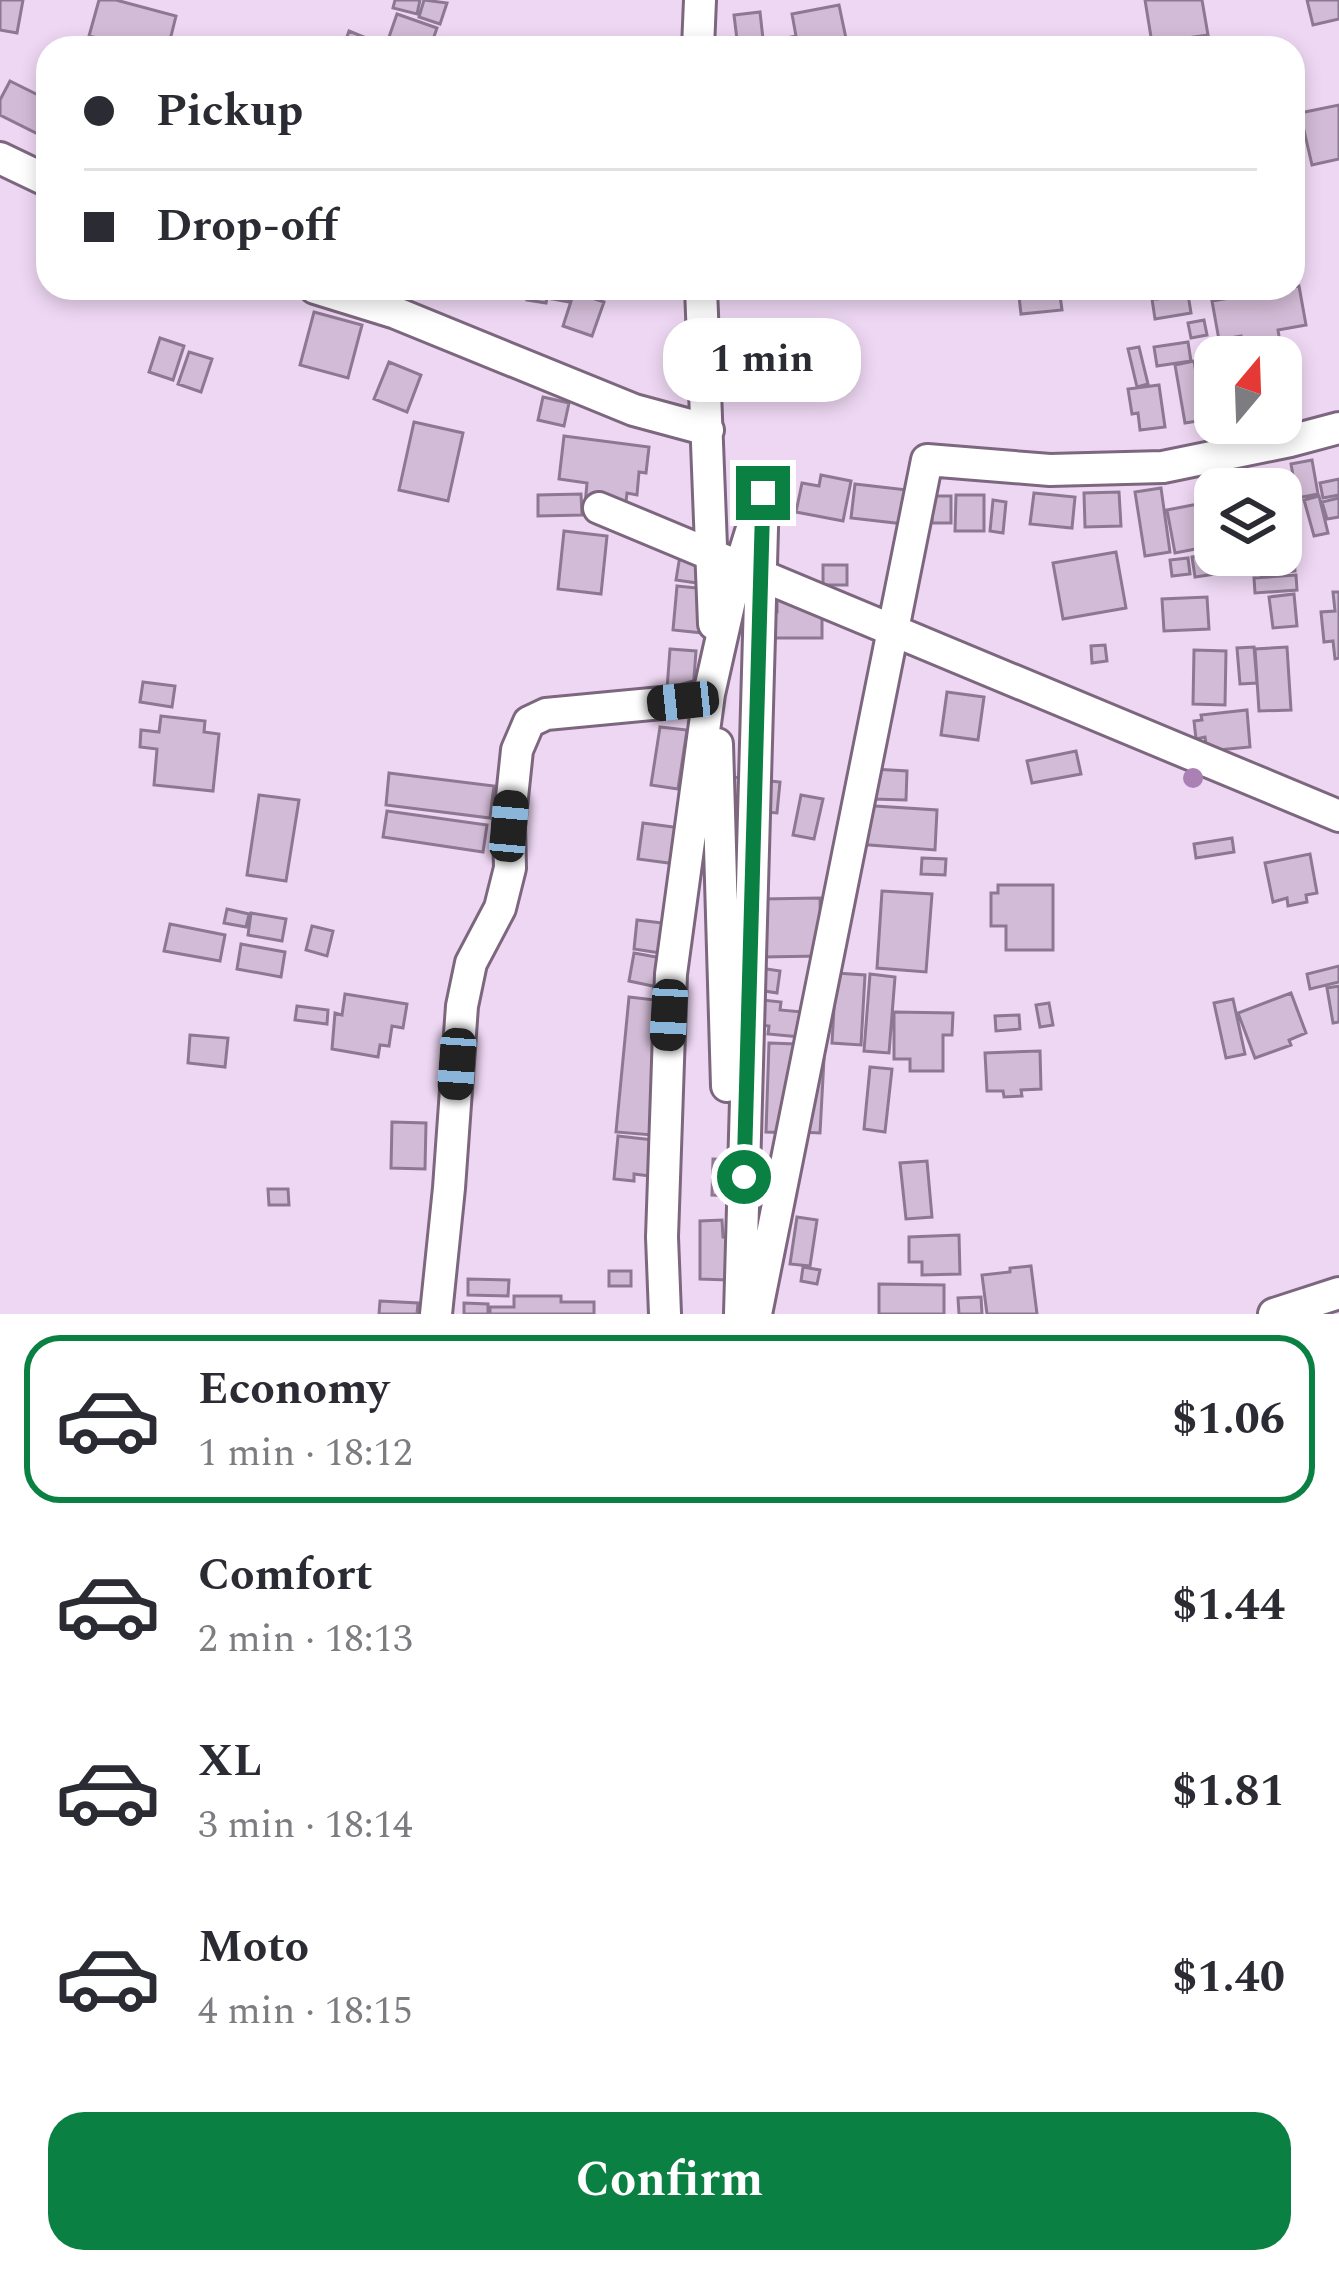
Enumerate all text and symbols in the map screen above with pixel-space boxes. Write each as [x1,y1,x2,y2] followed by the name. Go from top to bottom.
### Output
[156,77,303,146] text: Pickup
[156,192,338,261] text: Drop-off
[664,319,862,403] callout: 1 min
[710,330,814,389] text: 1 min
[1194,336,1302,444] north arrow
[1194,336,1302,576] map controls
[736,466,790,520] route end
[1194,468,1302,576] button: layers
[645,679,721,723] car
[488,789,530,863] car
[649,978,689,1052] car
[437,1027,477,1101] car
[717,1150,771,1204] route start
[198,1355,389,1424] text: Economy
[54,1365,162,1473] icon: car
[1172,1385,1285,1454] text: $1.06
[198,1424,413,1483] text: 1 min · 18:12
[198,1541,373,1610] text: Comfort
[54,1551,162,1659] icon: car
[1172,1571,1285,1640] text: $1.44
[198,1610,413,1669] text: 2 min · 18:13
[198,1727,262,1796] text: XL
[54,1737,162,1845] icon: car
[1172,1757,1285,1826] text: $1.81
[198,1796,413,1855] text: 3 min · 18:14
[198,1913,309,1982] text: Moto
[54,1923,162,2031] icon: car
[1172,1943,1285,2012] text: $1.40
[198,1982,413,2041] text: 4 min · 18:15
[48,2112,1291,2250] button: Confirm

